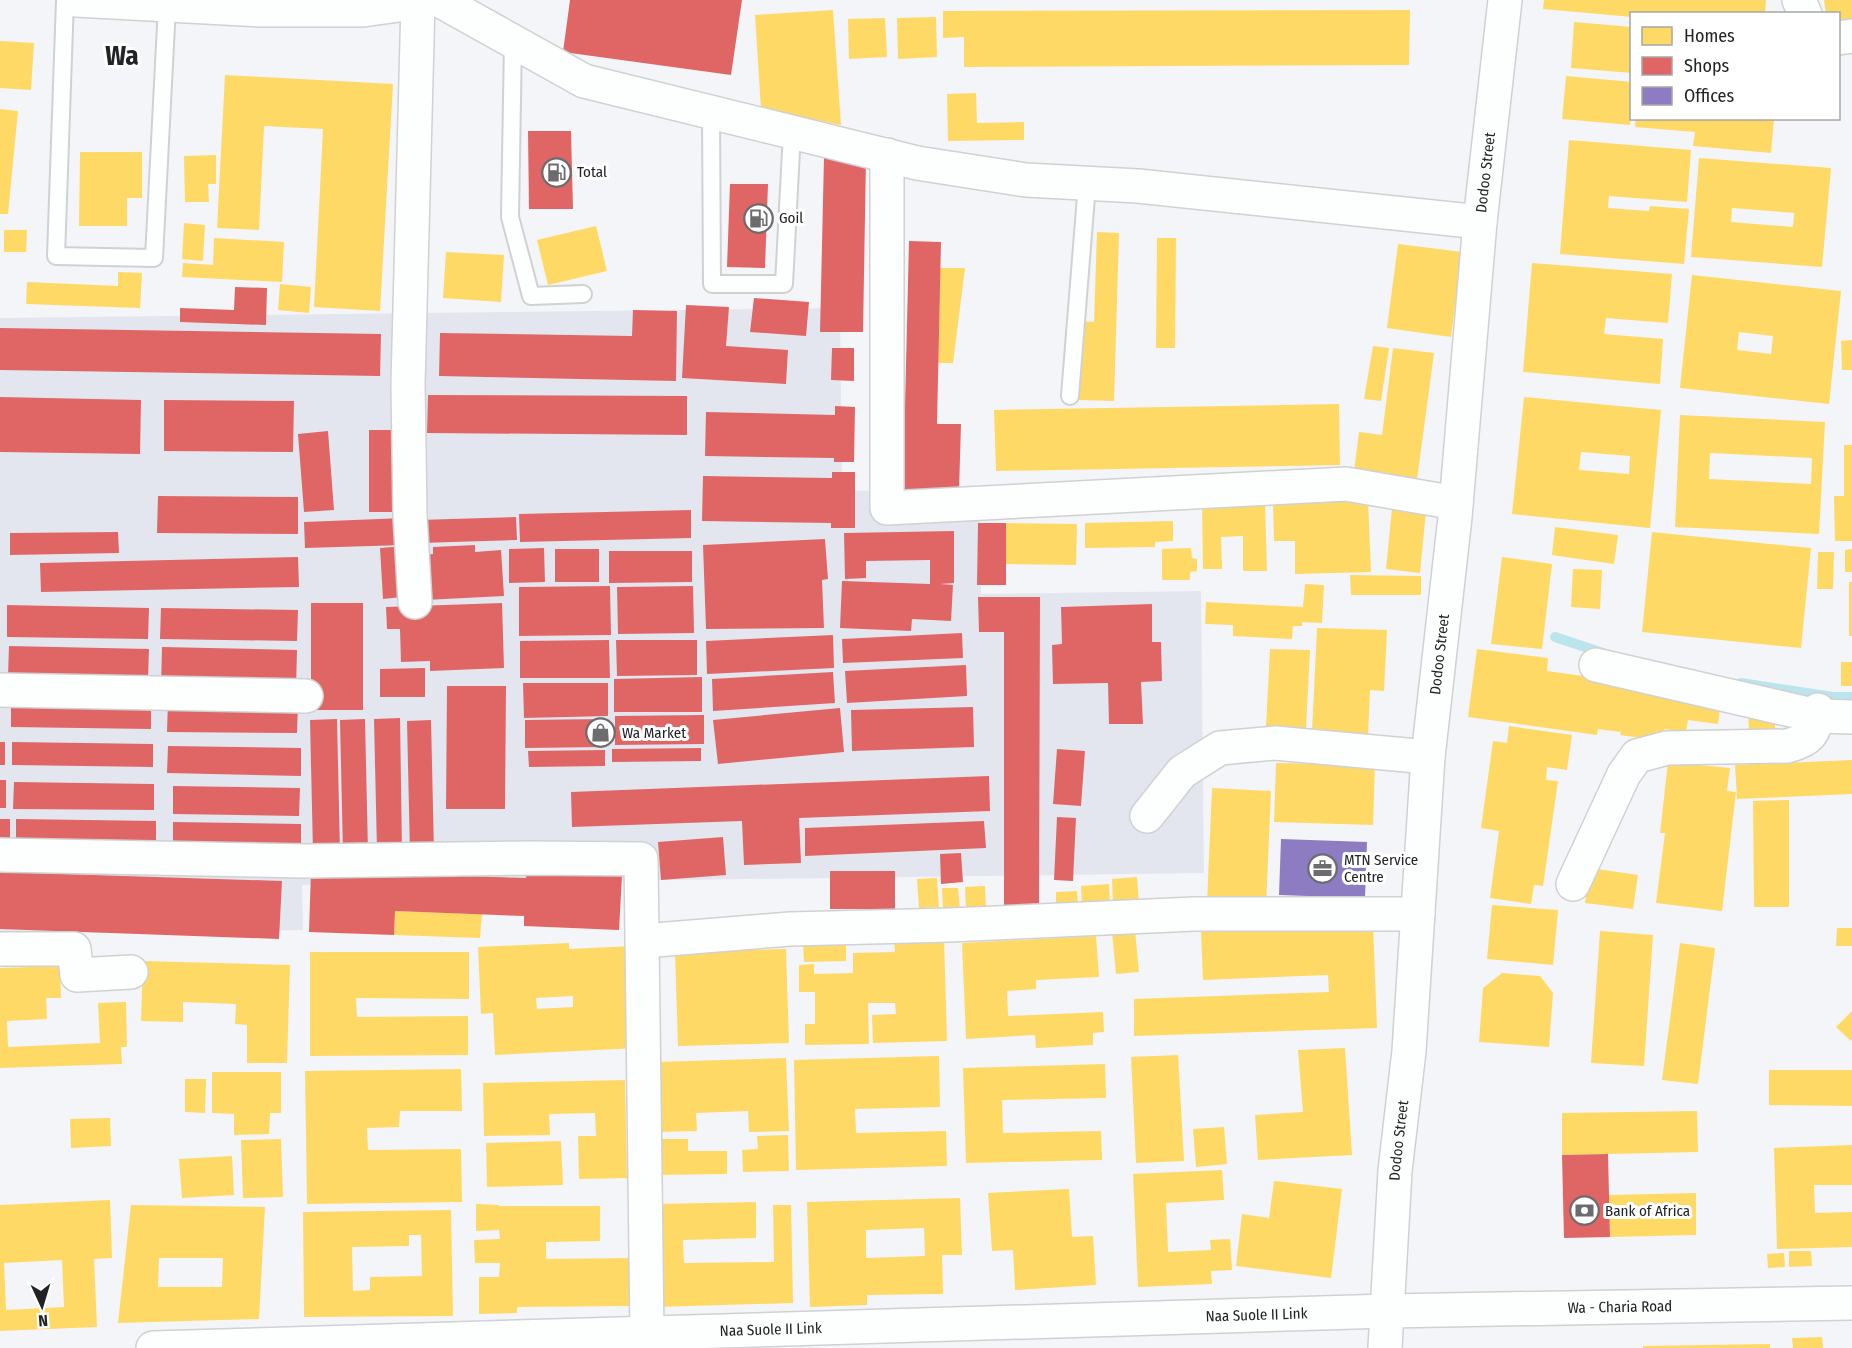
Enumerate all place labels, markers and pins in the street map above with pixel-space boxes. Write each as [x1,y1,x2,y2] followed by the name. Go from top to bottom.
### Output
[540,156,572,188] fuel station icon: Total
[577,163,607,181] place label: Total
[742,202,774,234] fuel station icon: Goil
[779,209,803,227] place label: Goil
[585,717,617,749] shop icon: Wa Market
[622,724,686,742] place label: Wa Market
[1344,851,1418,886] place label: MTN Service Centre
[1307,853,1339,885] office icon: MTN Service Centre
[1568,1195,1600,1227] bank icon: Bank of Africa
[1605,1202,1690,1220] place label: Bank of Africa

